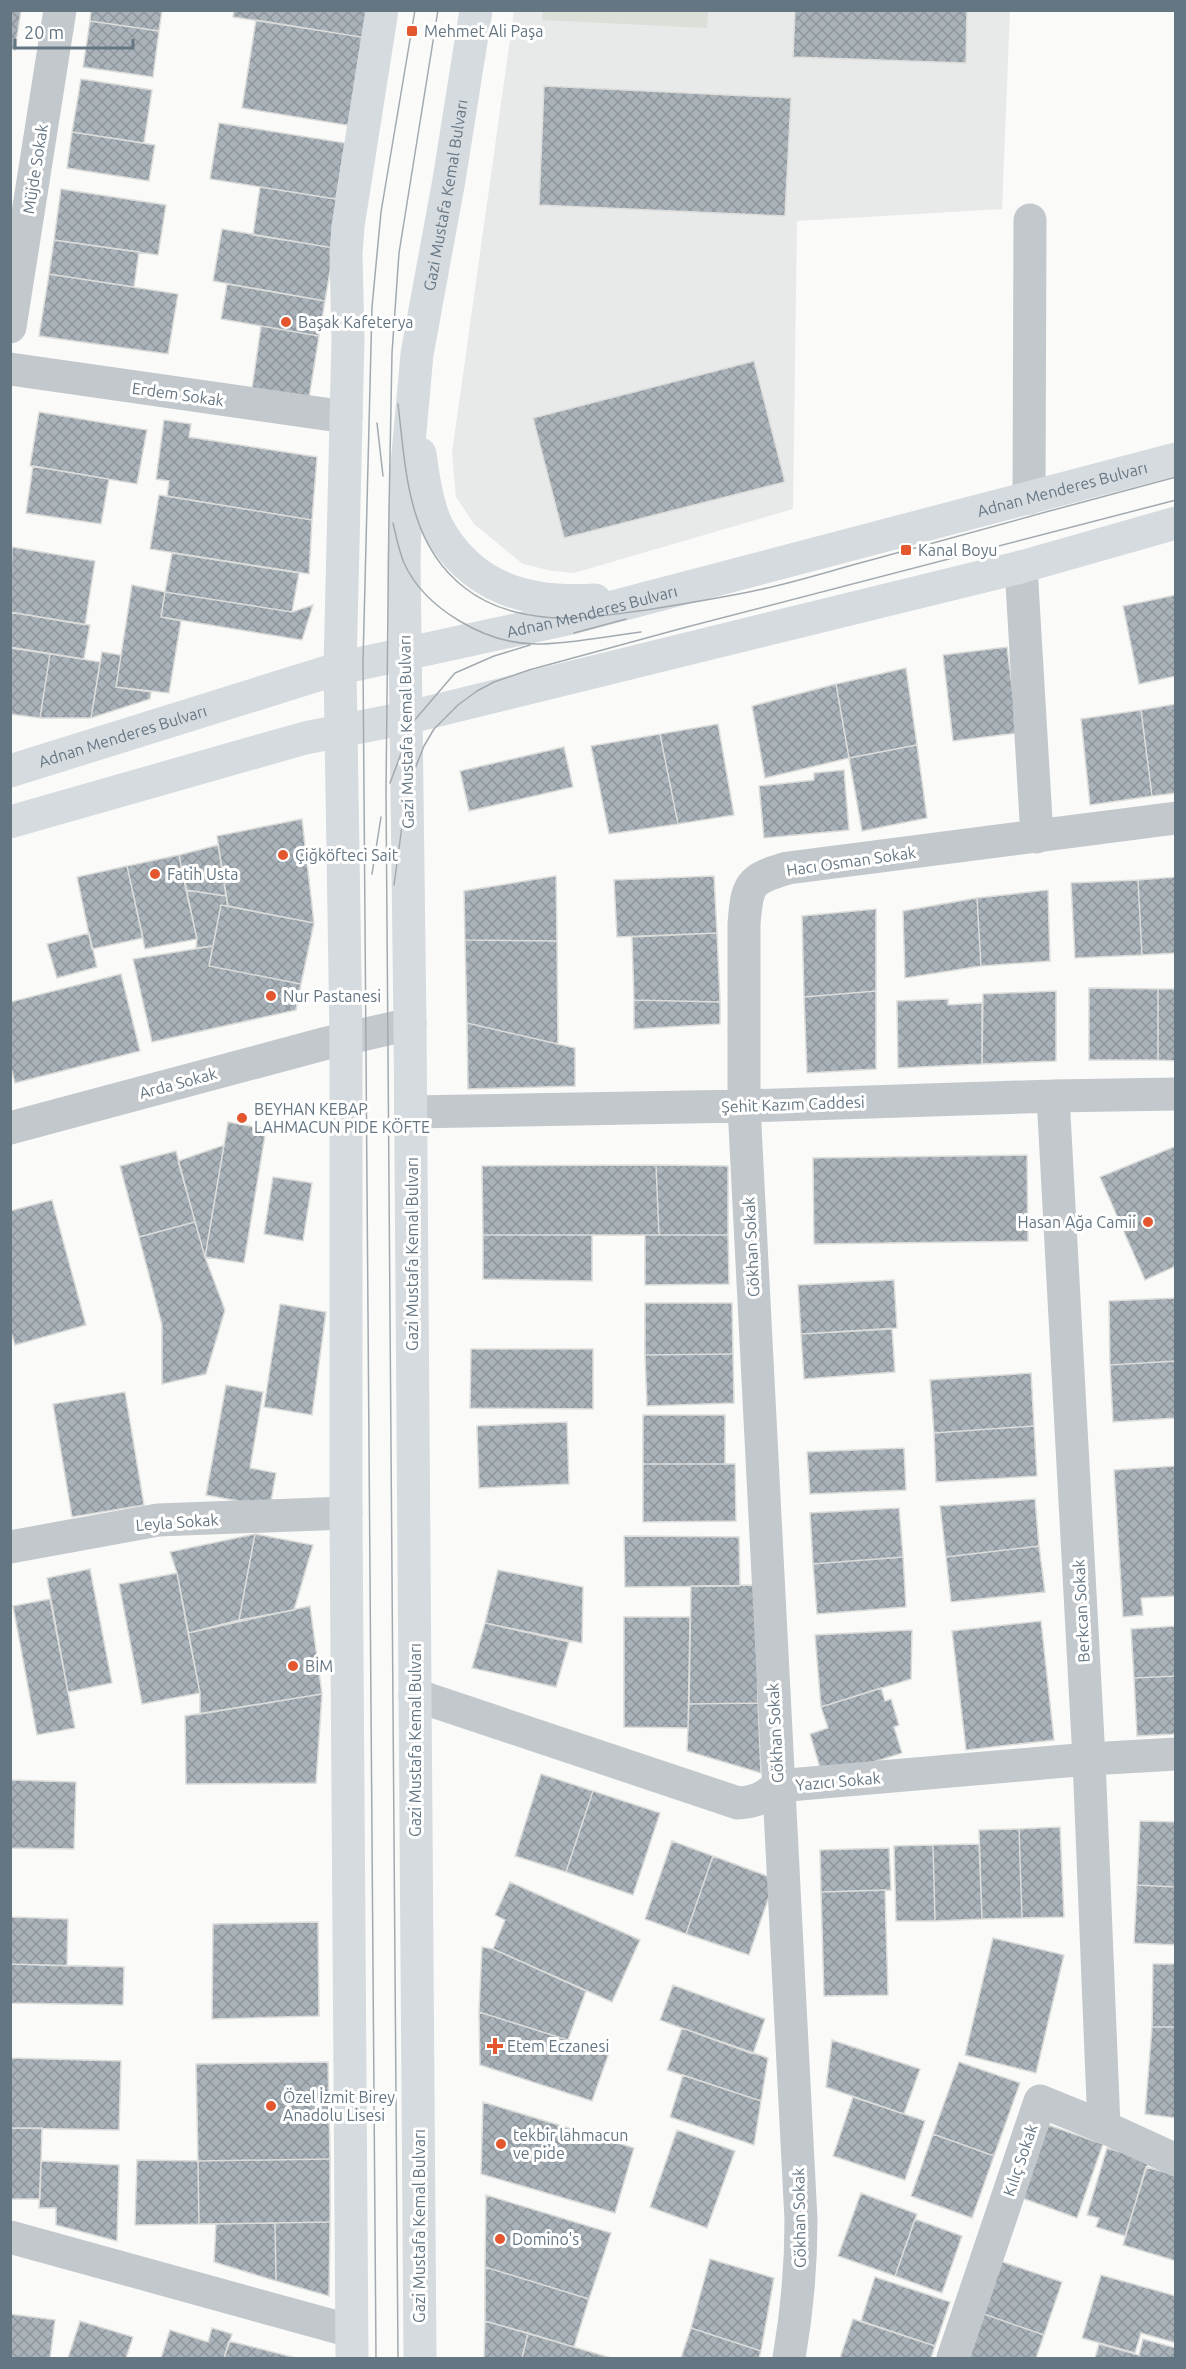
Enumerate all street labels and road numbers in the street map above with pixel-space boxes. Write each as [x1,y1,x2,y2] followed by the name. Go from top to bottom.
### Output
[420,98,471,292] street label: Gazi Mustafa Kemal Bulvarı
[19,123,51,215] street label: Müjde Sokak
[131,379,225,409] street label: Erdem Sokak
[975,458,1149,520] street label: Adnan Menderes Bulvarı
[505,581,679,641] street label: Adnan Menderes Bulvarı
[395,635,417,829] street label: Gazi Mustafa Kemal Bulvarı
[36,701,209,771] street label: Adnan Menderes Bulvarı
[785,843,917,879] street label: Hacı Osman Sokak
[137,1064,219,1102] street label: Arda Sokak
[721,1093,865,1115] street label: Şehit Kazım Caddesi
[403,1157,421,1351] street label: Gazi Mustafa Kemal Bulvarı
[739,1196,763,1298] street label: Gökhan Sokak
[135,1510,219,1534] street label: Leyla Sokak
[1069,1559,1093,1663] street label: Berkcan Sokak
[406,1643,424,1837] street label: Gazi Mustafa Kemal Bulvarı
[763,1682,787,1784] street label: Gökhan Sokak
[795,1768,881,1794] street label: Yazıcı Sokak
[999,2121,1041,2199] street label: Kılıç Sokak
[410,2129,428,2323] street label: Gazi Mustafa Kemal Bulvarı
[789,2168,809,2268] street label: Gökhan Sokak

